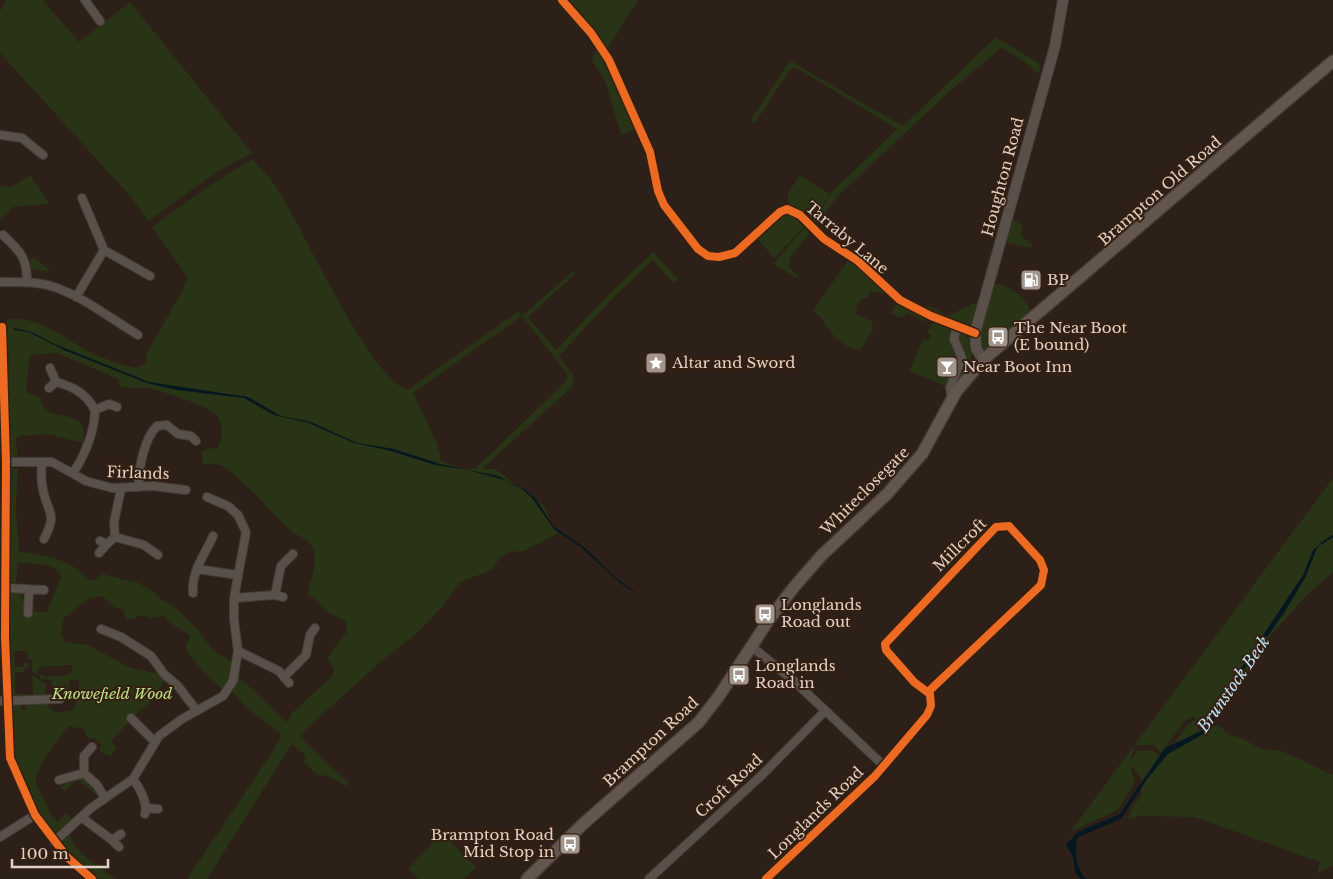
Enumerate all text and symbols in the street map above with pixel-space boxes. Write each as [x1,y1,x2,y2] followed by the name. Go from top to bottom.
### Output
[977,115,1028,239] street label: Houghton Road
[1094,132,1225,249] street label: Brampton Old Road
[802,197,893,278] street label: Tarraby Lane
[1019,268,1043,292] fuel station icon: BP
[1047,270,1069,289] place label: BP
[1014,318,1127,354] place label: The Near Boot (E bound)
[986,325,1010,349] bus stop icon: The Near Boot (E bound)
[644,351,668,375] place icon: Altar and Sword
[671,353,795,372] place label: Altar and Sword
[935,355,959,379] bar icon: Near Boot Inn
[963,357,1072,376] place label: Near Boot Inn
[816,442,913,540] street label: Whiteclosegate
[106,462,170,483] street label: Firlands
[929,514,991,575] street label: Millcroft
[781,595,862,631] place label: Longlands Road out
[753,602,777,626] bus stop icon: Longlands Road out
[1192,632,1273,737] water label: Brunstock Beck
[755,656,836,692] place label: Longlands Road in
[727,663,751,687] bus stop icon: Longlands Road in
[51,684,172,703] park label: Knowefield Wood
[599,693,702,791] street label: Brampton Road
[691,750,766,822] street label: Croft Road
[764,762,867,863] street label: Longlands Road
[431,825,554,861] place label: Brampton Road Mid Stop in
[558,832,582,856] bus stop icon: Brampton Road Mid Stop in
[12,836,109,868] scale bar
[20,844,69,863] text: 100 m

